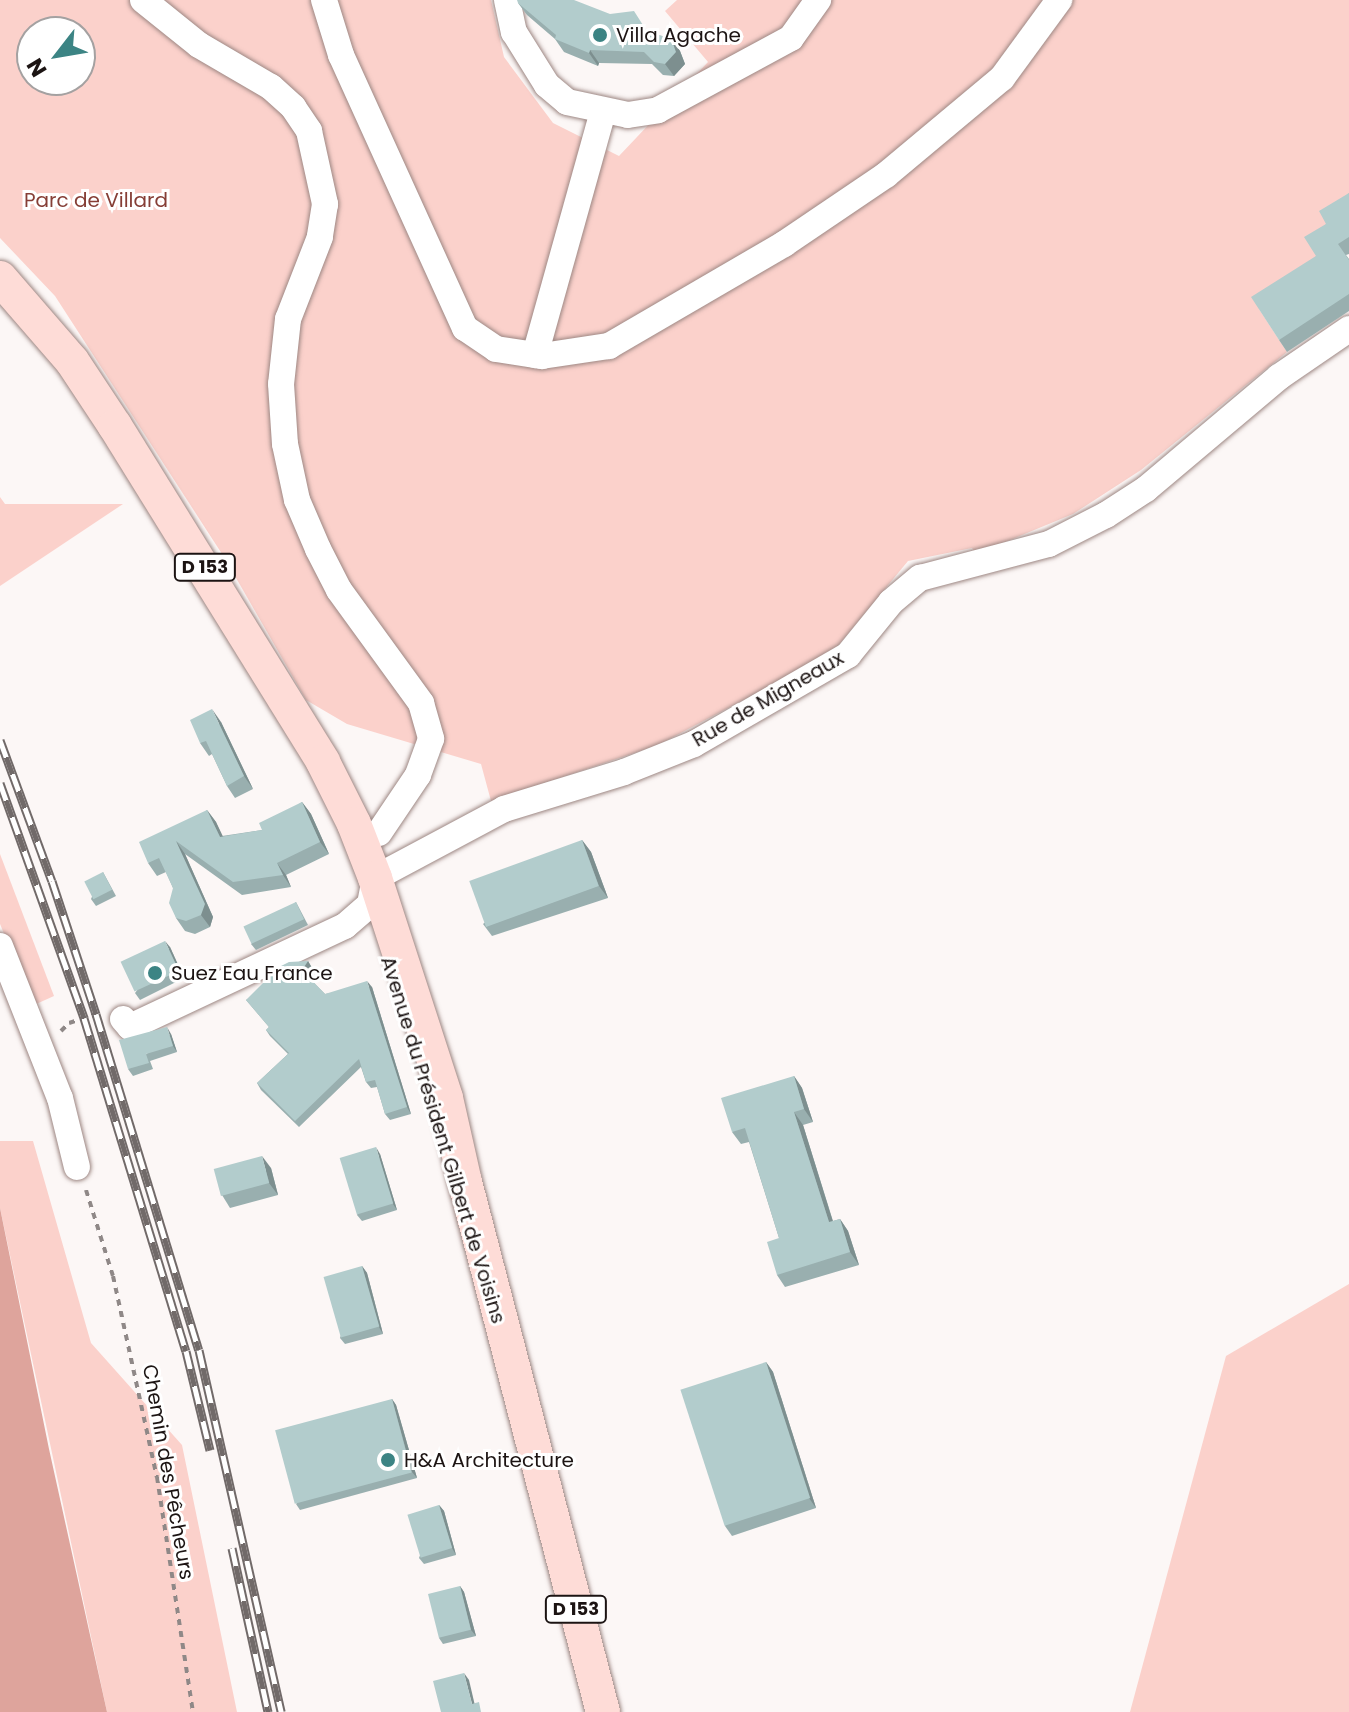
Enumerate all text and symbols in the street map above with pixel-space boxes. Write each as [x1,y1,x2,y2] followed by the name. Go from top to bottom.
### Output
[16,16,96,96] north arrow
[616,23,741,47] place label: Villa Agache
[591,26,609,44] marker: Villa Agache
[19,53,54,83] text: N
[24,188,168,212] park label: Parc de Villard
[173,553,237,581] road number: D 153
[688,646,848,752] street label: Rue de Migneaux
[376,953,510,1327] street label: Avenue du Président Gilbert de Voisins
[171,961,333,985] place label: Suez Eau France
[146,964,164,982] marker: Suez Eau France
[137,1363,199,1581] street label: Chemin des Pêcheurs
[404,1448,574,1472] place label: H&A Architecture
[379,1451,397,1469] marker: H&A Architecture
[544,1595,608,1623] road number: D 153

